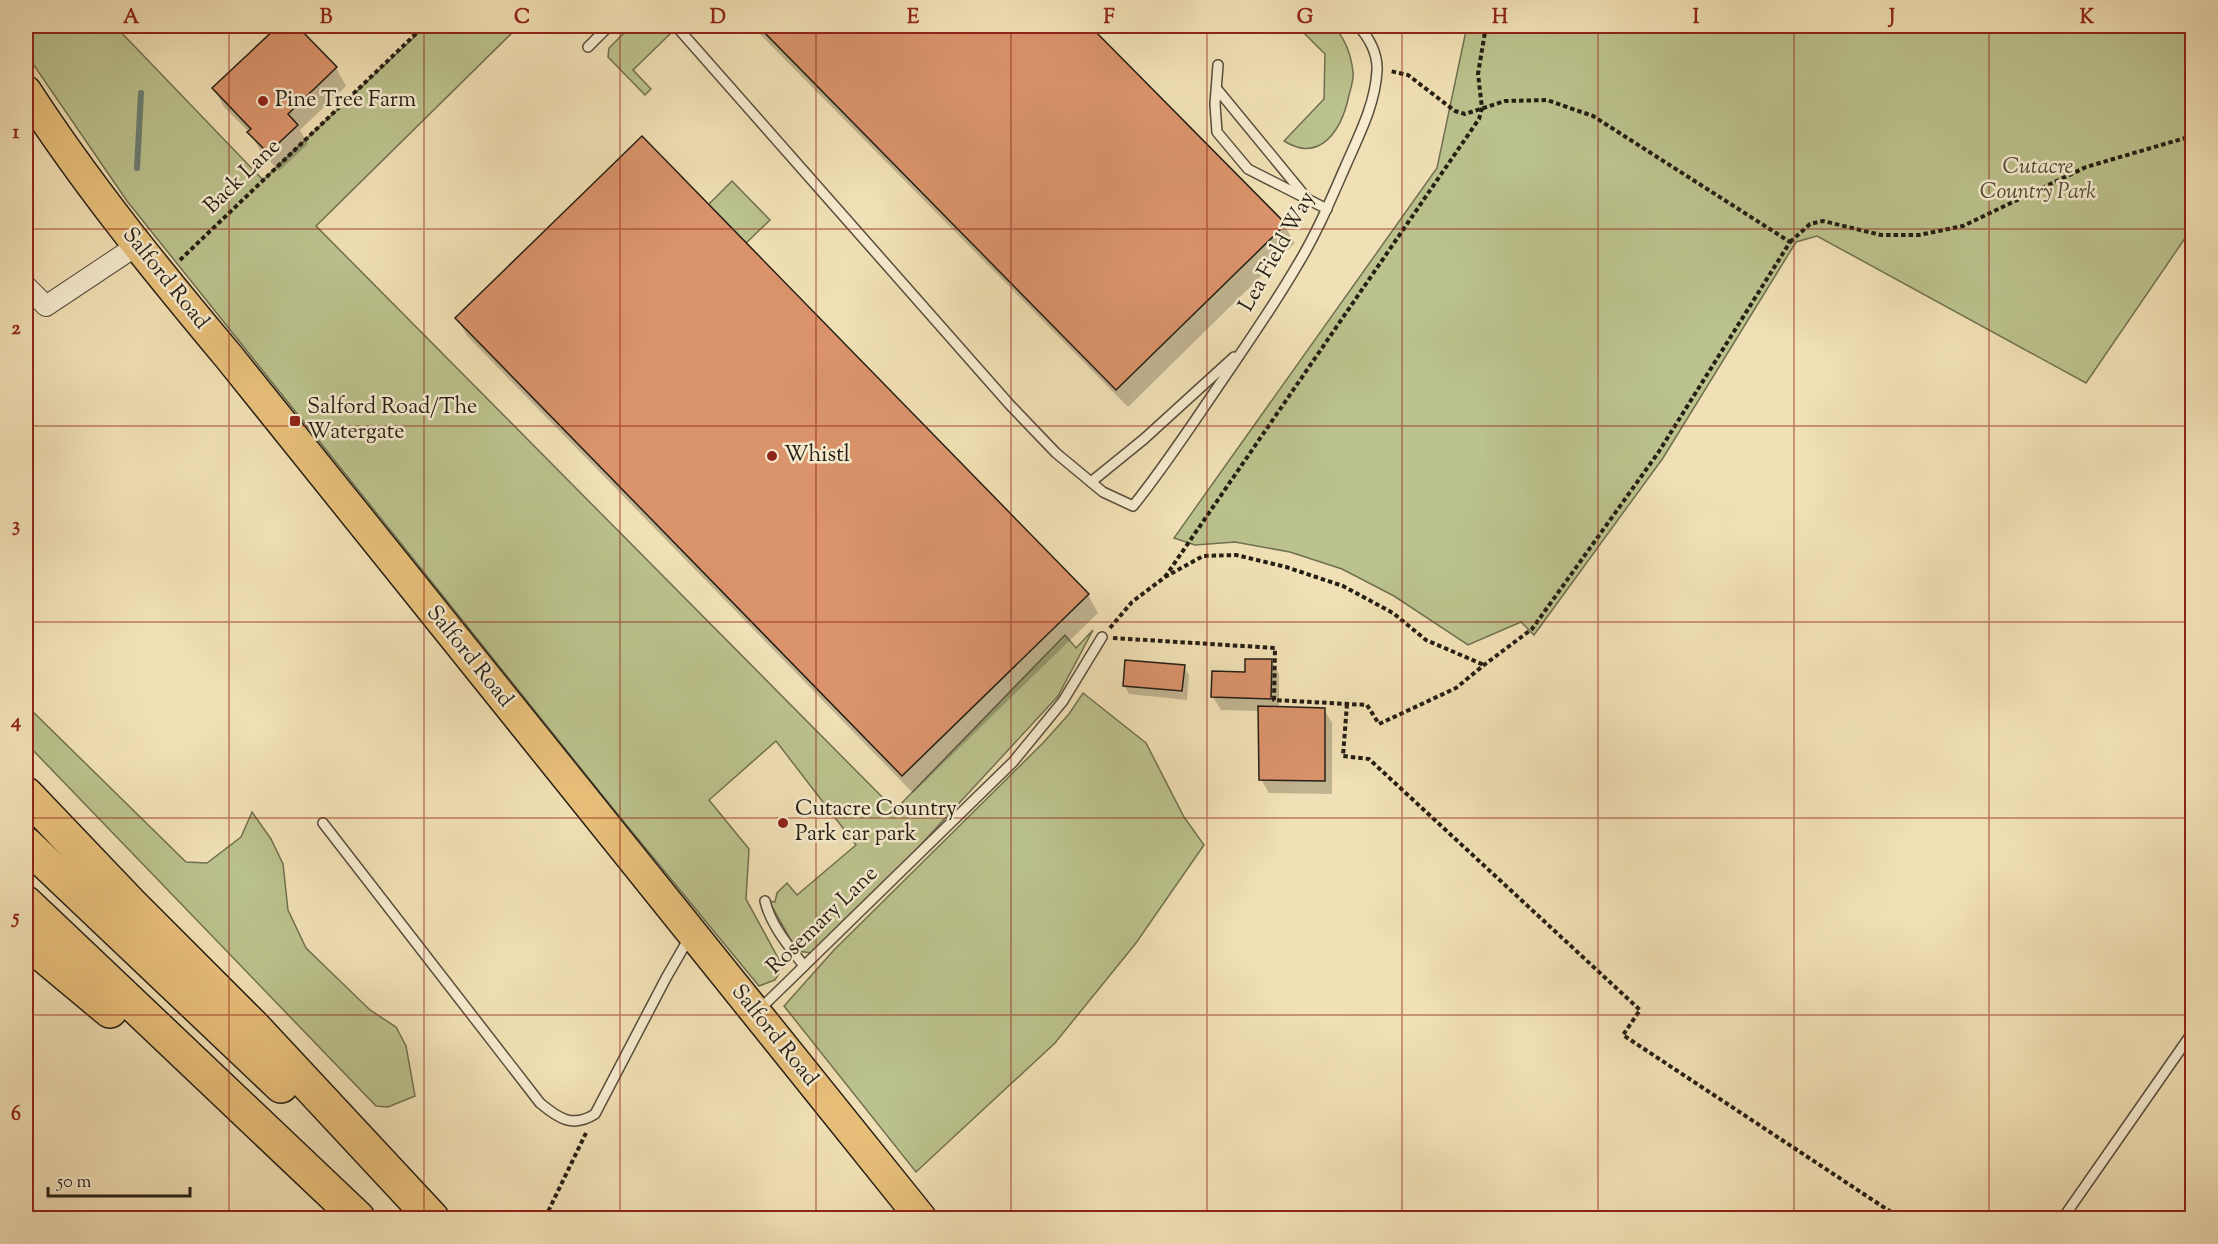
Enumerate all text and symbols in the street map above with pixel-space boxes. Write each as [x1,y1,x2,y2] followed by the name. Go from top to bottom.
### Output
[123,4,140,33] text: A
[320,4,333,33] text: B
[514,4,530,33] text: C
[710,4,726,33] text: D
[907,4,920,33] text: E
[1103,4,1115,33] text: F
[1297,4,1314,33] text: G
[1492,4,1508,33] text: H
[1693,4,1700,33] text: I
[1887,4,1895,33] text: J
[2080,4,2095,33] text: K
[275,85,416,117] place label: Pine Tree Farm
[256,94,270,108] marker: Pine Tree Farm
[13,119,20,148] text: 1
[197,132,289,222] street label: Back Lane
[1980,152,2096,209] park label: Cutacre Country Park
[1232,186,1324,318] street label: Lea Field Way
[114,221,216,337] street label: Salford Road
[11,315,21,344] text: 2
[307,392,477,449] place label: Salford Road/The Watergate
[288,414,302,428] marker: Salford Road/The Watergate
[784,440,850,472] place label: Whistl
[765,449,779,463] marker: Whistl
[12,512,20,541] text: 3
[418,599,520,715] street label: Salford Road
[10,708,21,737] text: 4
[795,794,957,851] place label: Cutacre Country Park car park
[776,816,790,830] marker: Cutacre Country Park car park
[760,859,886,983] street label: Rosemary Lane
[11,904,20,933] text: 5
[723,978,825,1094] street label: Salford Road
[11,1101,21,1130] text: 6
[48,1160,190,1198] scale bar
[56,1170,92,1196] text: 50 m

